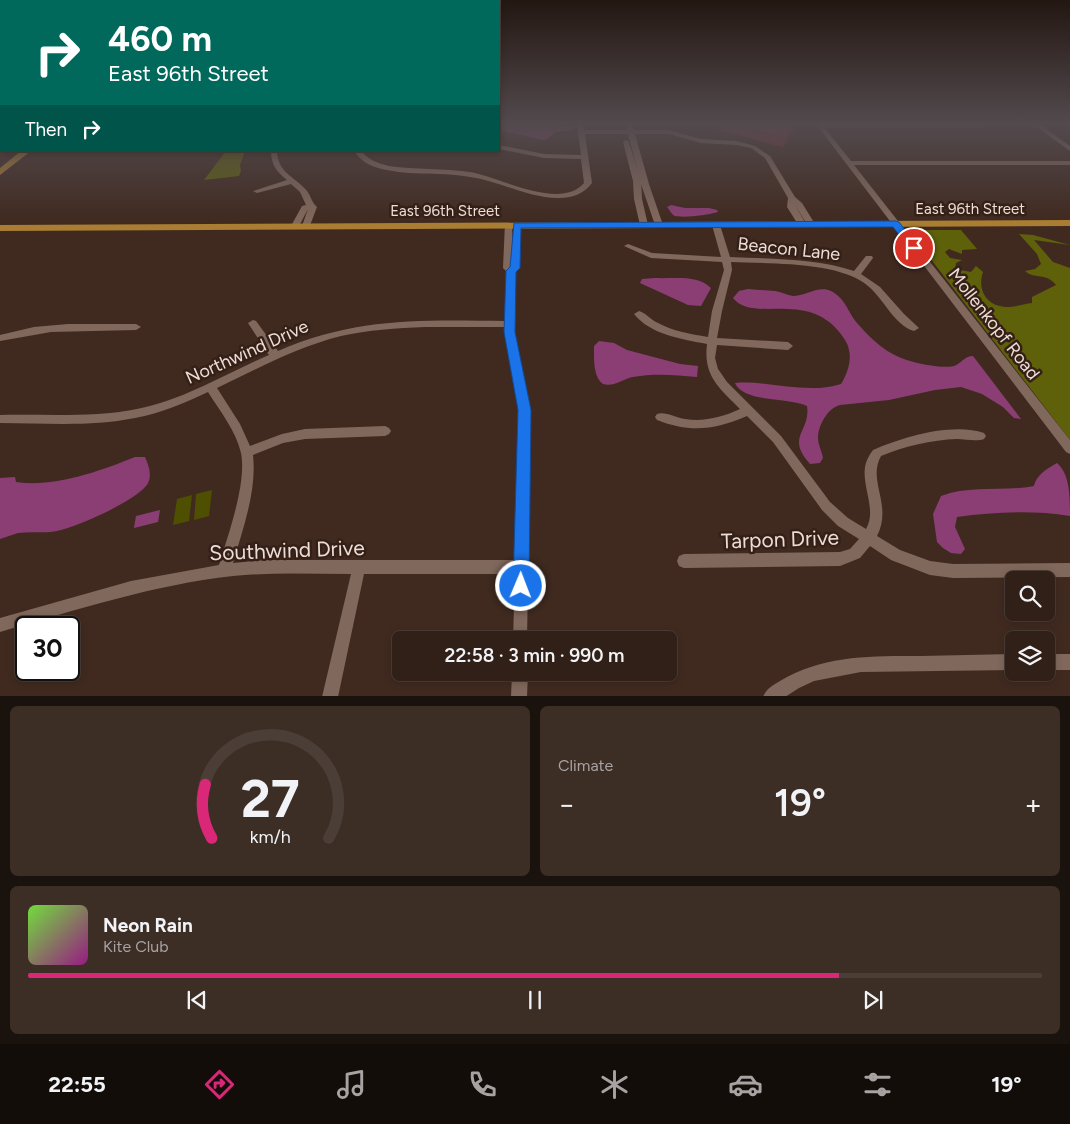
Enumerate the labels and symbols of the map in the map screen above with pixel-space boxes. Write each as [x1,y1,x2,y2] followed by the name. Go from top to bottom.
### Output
[915,200,1025,218] street label: East 96th Street
[390,202,500,220] street label: East 96th Street
[893,227,935,269] pin
[737,233,842,265] street label: Beacon Lane
[944,264,1044,384] street label: Mollenkopf Road
[182,315,312,389] street label: Northwind Drive
[721,524,839,554] street label: Tarpon Drive
[209,535,365,565] street label: Southwind Drive
[494,559,546,611] position arrow
[15,616,80,681] speed limit sign: 30

